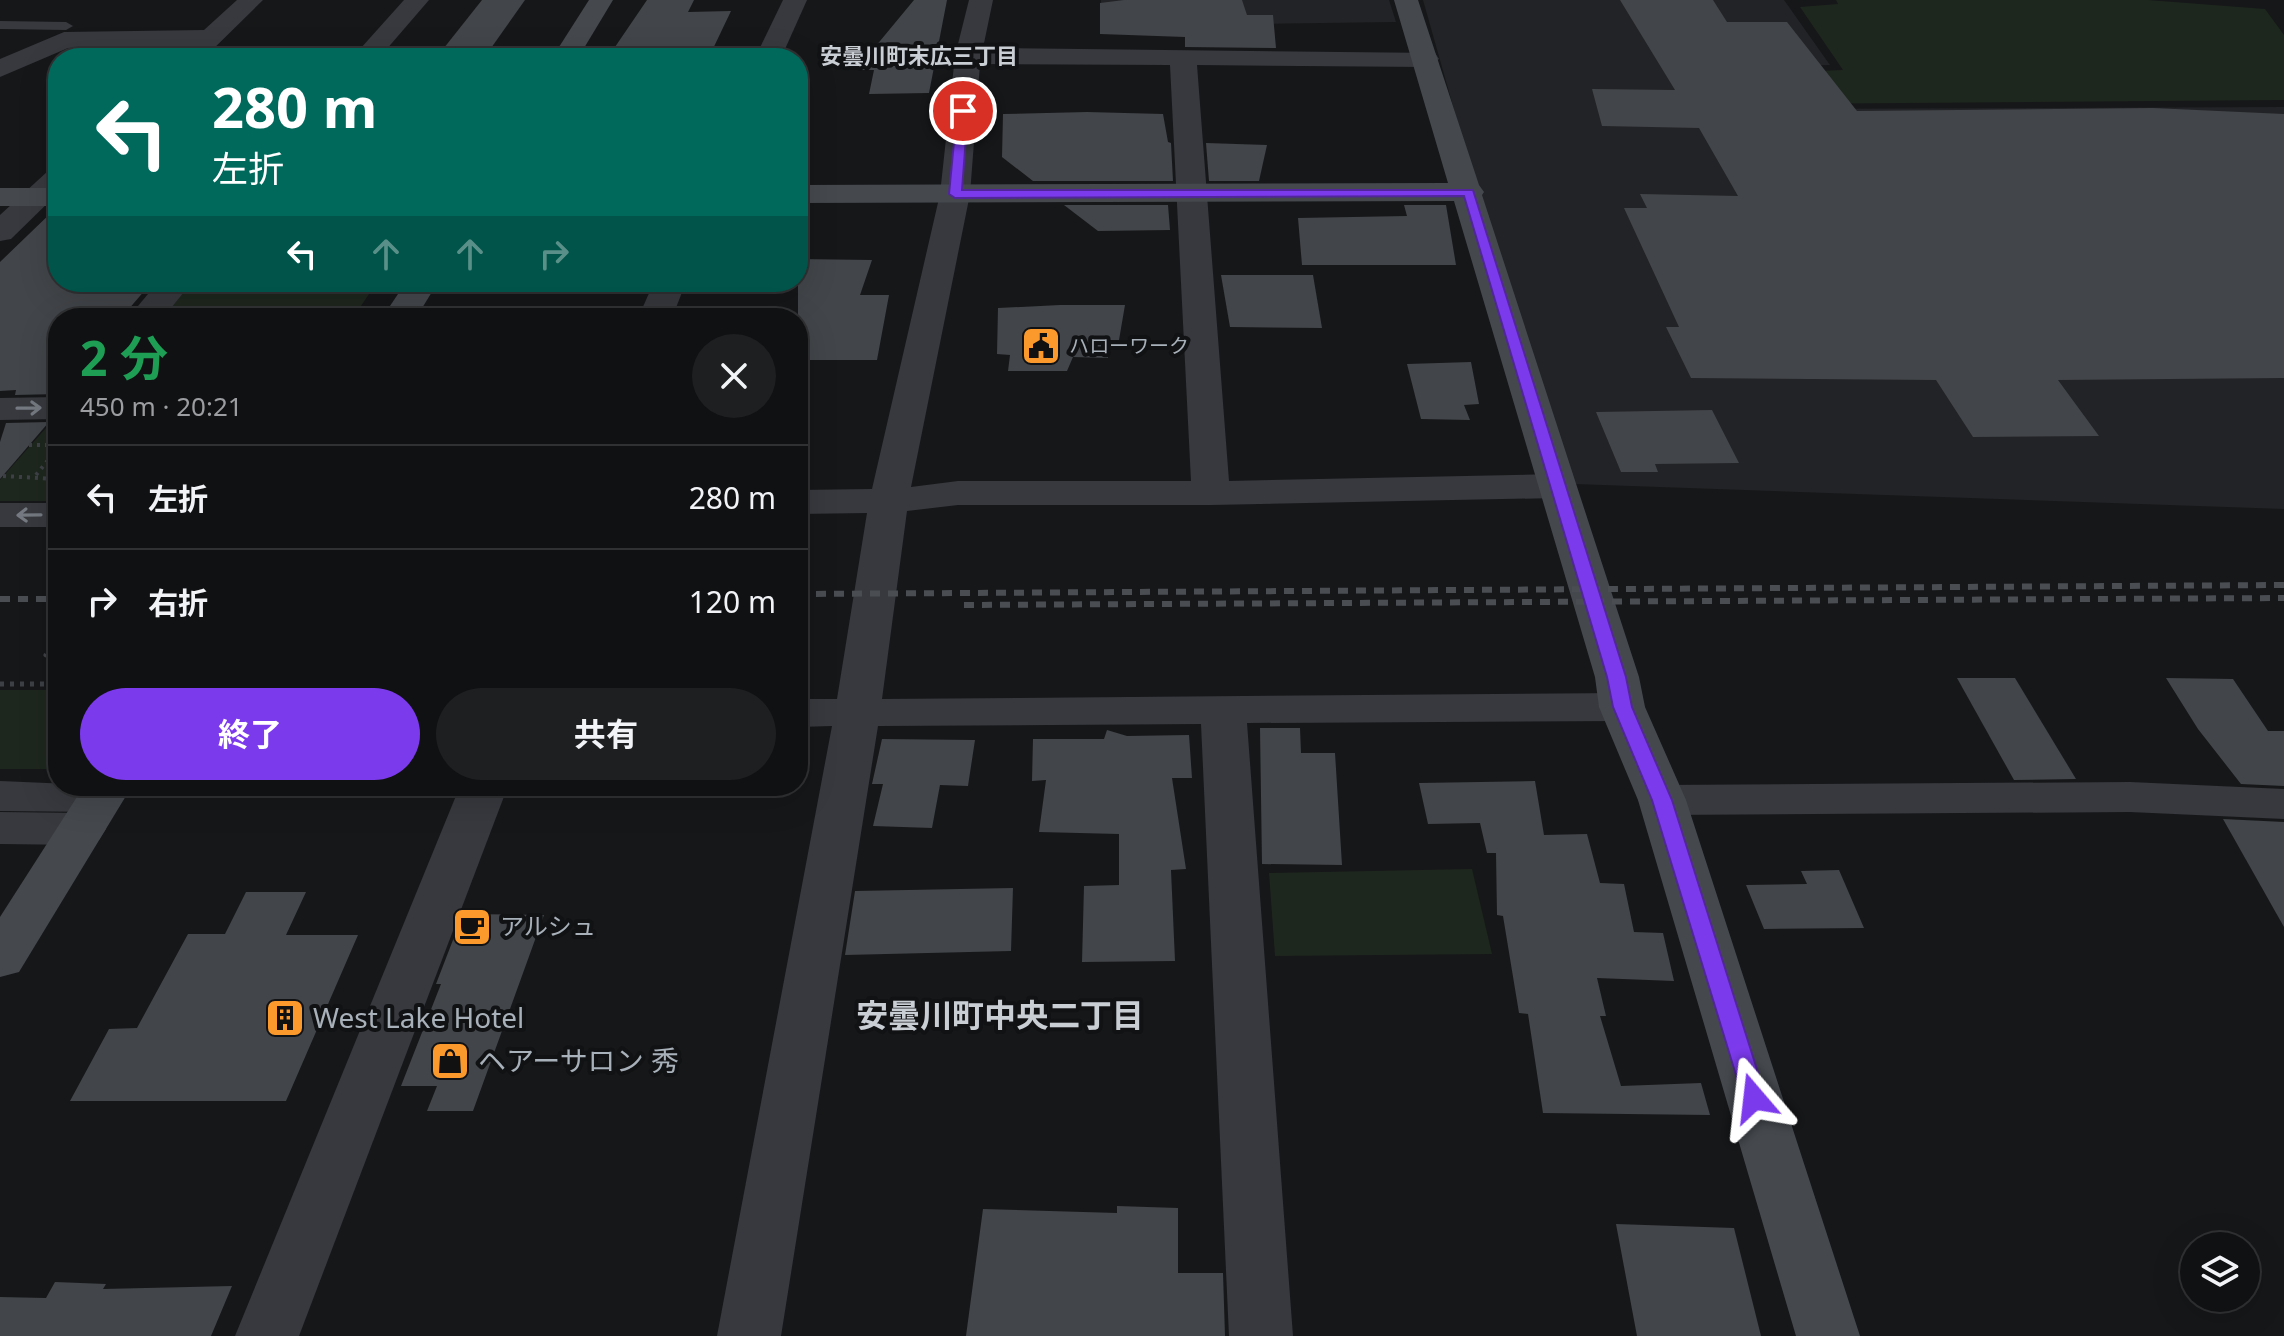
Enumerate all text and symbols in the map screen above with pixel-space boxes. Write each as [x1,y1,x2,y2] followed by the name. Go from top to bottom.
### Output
[820,40,1018,70] district label: 安曇川町末広三丁目
[212,68,377,144] text: 280 m
[929,77,997,145] pin
[80,80,184,184] icon: left
[941,89,985,133] icon: arrive
[212,144,284,193] text: 左折
[280,232,324,276] icon: left
[364,232,408,276] icon: ahead
[448,232,492,276] icon: ahead
[532,232,576,276] icon: right
[80,325,168,390] text: 2 分
[1020,325,1062,367] public building icon: ハローワーク
[1069,332,1189,359] place label: ハローワーク
[692,334,776,418] button: close
[80,388,243,424] text: 450 m · 20:21
[15,401,42,416] one-way arrow
[80,475,124,519] icon: left
[689,477,776,518] text: 280 m
[148,478,208,519] text: 左折
[16,507,43,523] one-way arrow
[80,579,124,623] icon: right
[689,581,776,622] text: 120 m
[148,582,208,623] text: 右折
[80,688,420,780] button: 終了
[436,688,776,780] button: 共有
[451,906,493,948] cafe icon: アルシュ
[500,909,596,942] place label: アルシュ
[856,993,1144,1036] district label: 安曇川町中央二丁目
[264,997,306,1039] building icon: West Lake Hotel
[313,998,524,1036] place label: West Lake Hotel
[429,1040,471,1082] shop icon: ヘアーサロン 秀
[478,1041,679,1079] place label: ヘアーサロン 秀
[1712,1056,1796,1140] position arrow
[2180,1232,2260,1312] map controls
[2180,1232,2260,1312] button: layers

